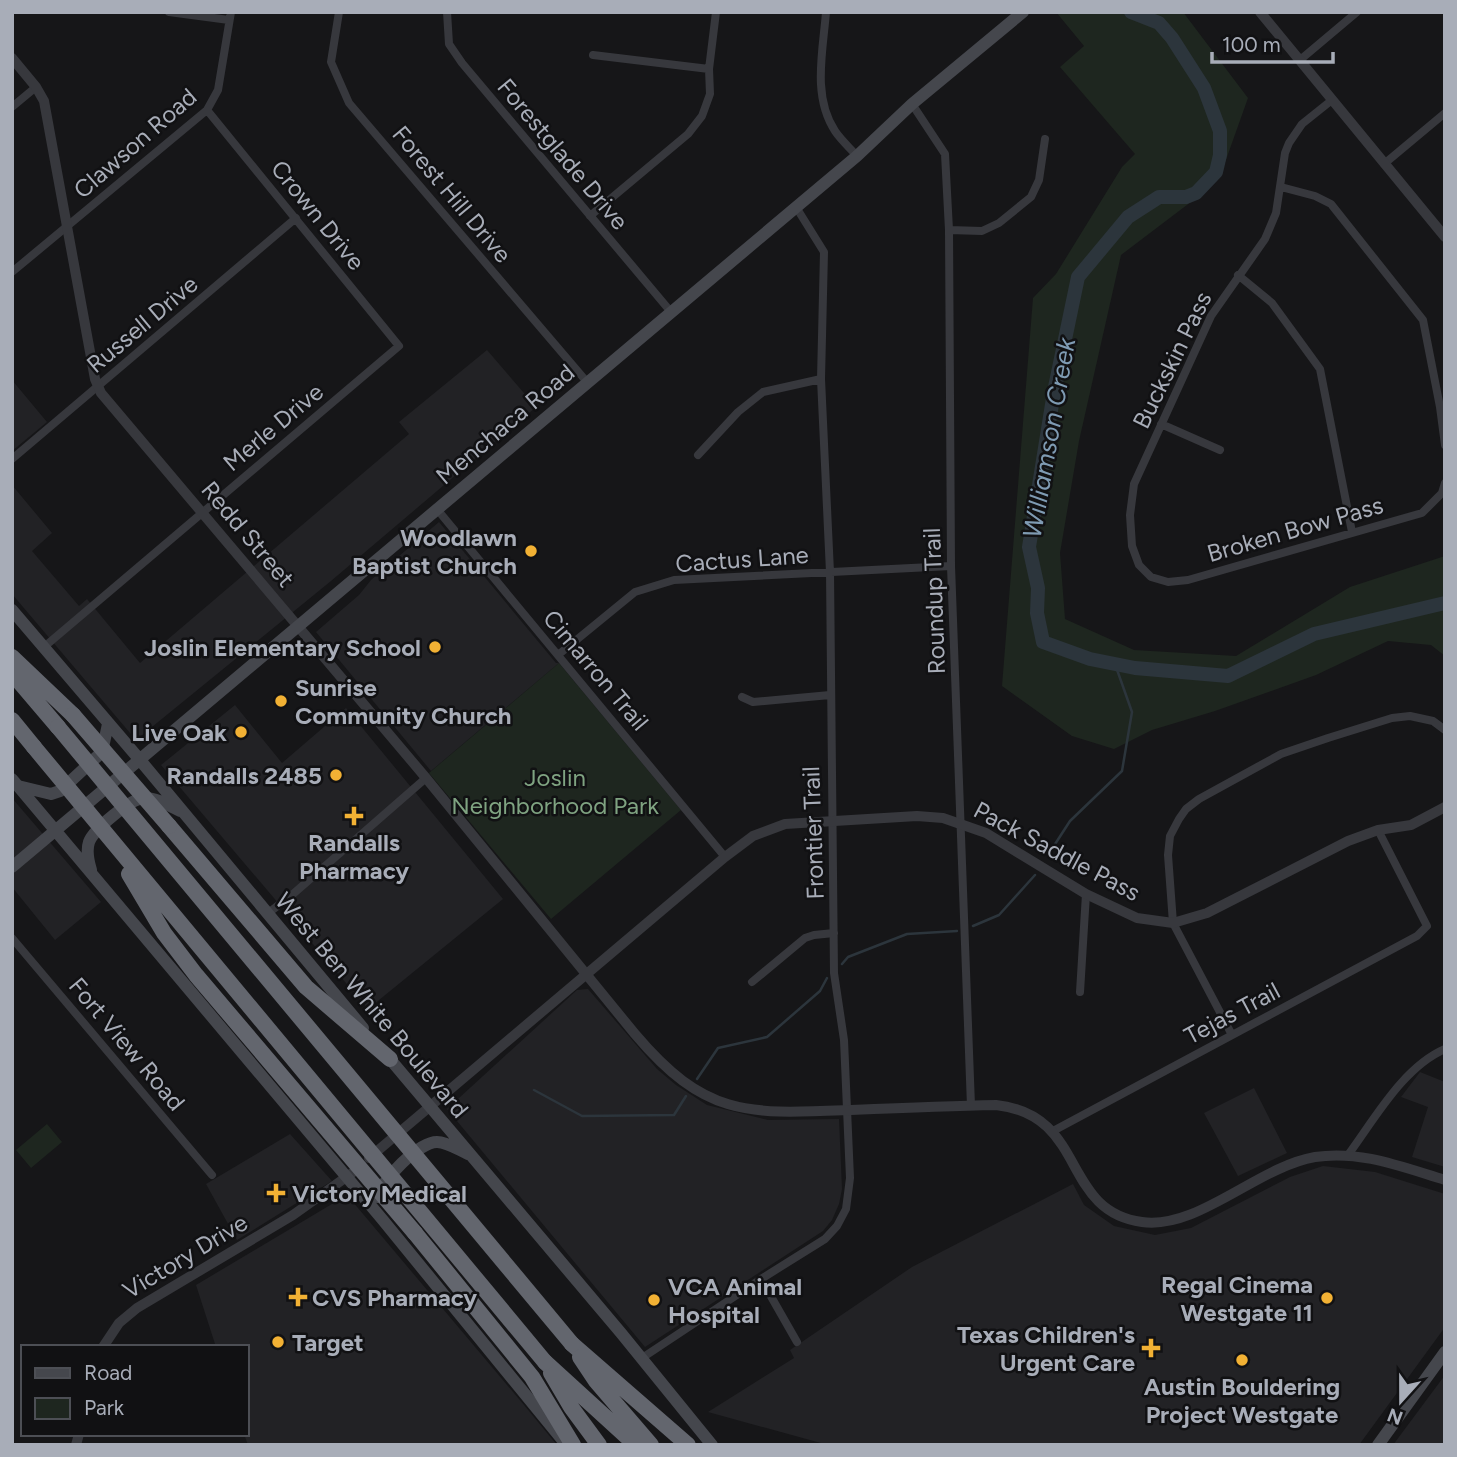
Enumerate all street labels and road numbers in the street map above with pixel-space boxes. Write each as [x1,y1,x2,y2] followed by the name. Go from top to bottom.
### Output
[491,73,635,235] street label: Forestglade Drive
[68,82,202,204] street label: Clawson Road
[386,120,518,268] street label: Forest Hill Drive
[265,154,371,276] street label: Crown Drive
[81,269,203,379] street label: Russell Drive
[1126,287,1218,433] street label: Buckskin Pass
[430,358,580,490] street label: Menchaca Road
[217,377,329,477] street label: Merle Drive
[195,475,301,593] street label: Redd Street
[1204,490,1386,568] street label: Broken Bow Pass
[917,527,951,675] street label: Roundup Trail
[674,540,810,578] street label: Cactus Lane
[537,604,655,736] street label: Cimarron Trail
[796,766,830,900] street label: Frontier Trail
[969,795,1145,907] street label: Pack Saddle Pass
[269,886,475,1124] street label: West Ben White Boulevard
[63,972,191,1116] street label: Fort View Road
[1179,976,1285,1050] street label: Tejas Trail
[117,1207,253,1305] street label: Victory Drive

